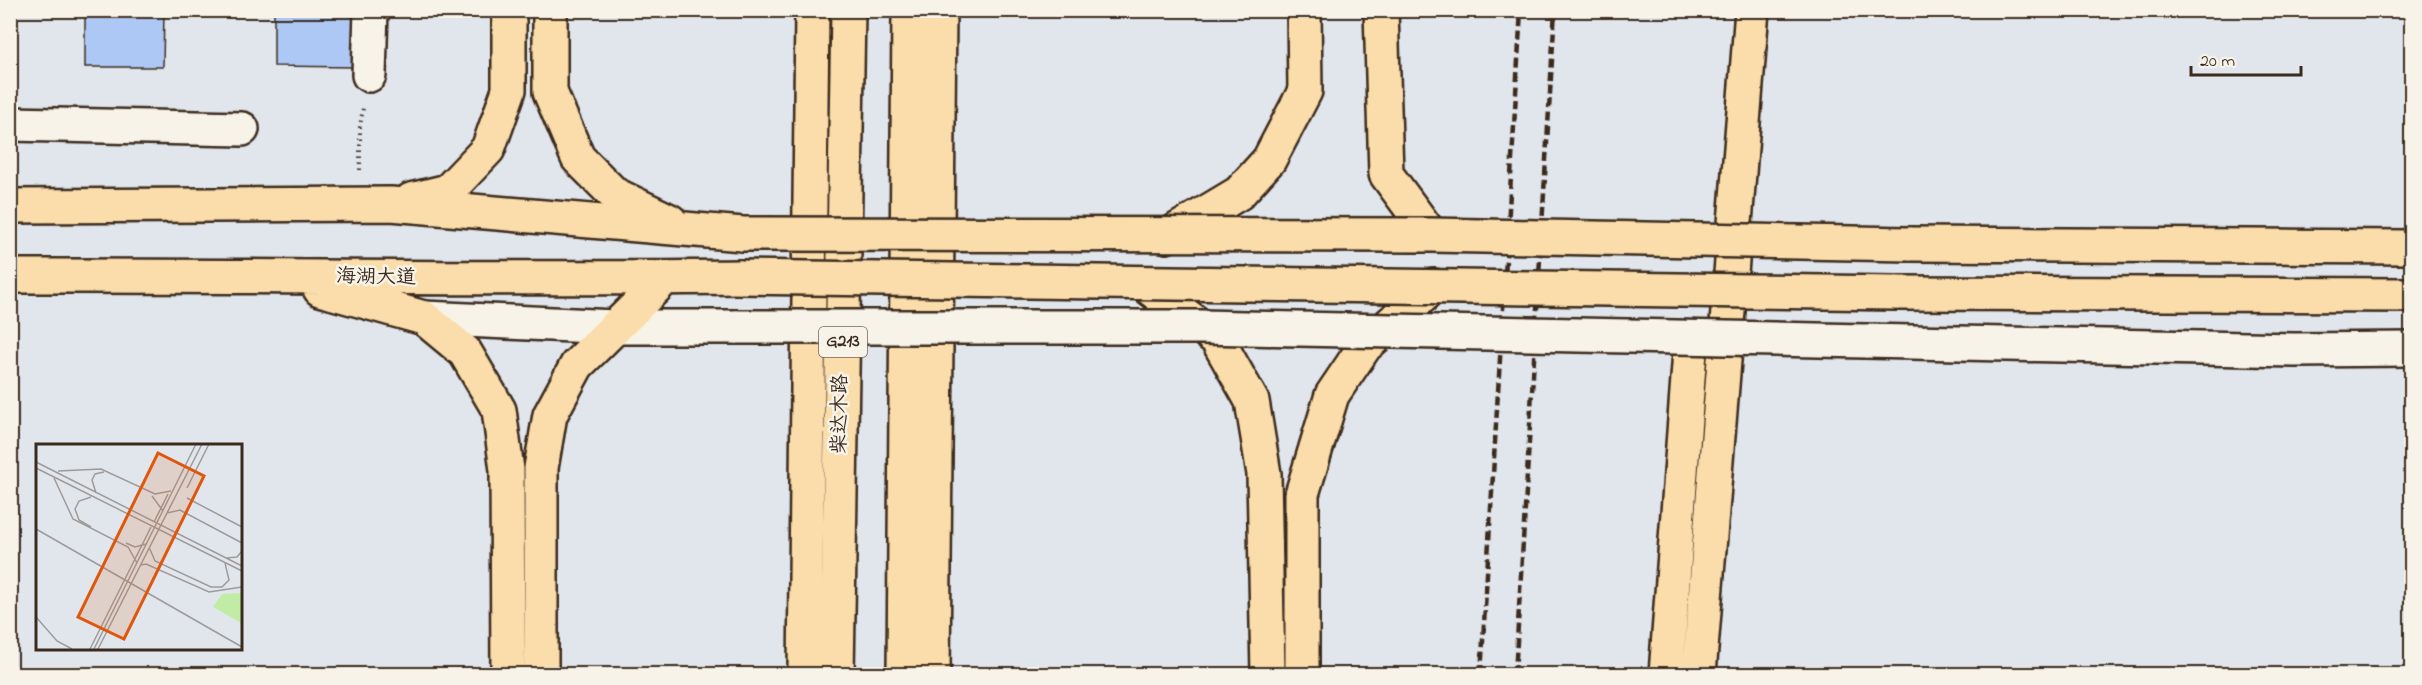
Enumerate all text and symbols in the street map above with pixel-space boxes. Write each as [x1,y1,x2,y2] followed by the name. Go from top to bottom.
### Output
[2191,39,2300,77] scale bar
[2200,49,2235,75] text: 20 m
[336,263,416,293] street label: 海湖大道
[819,327,867,357] road number: G213
[826,373,856,454] street label: 柴达木路
[36,444,242,649] inset map

